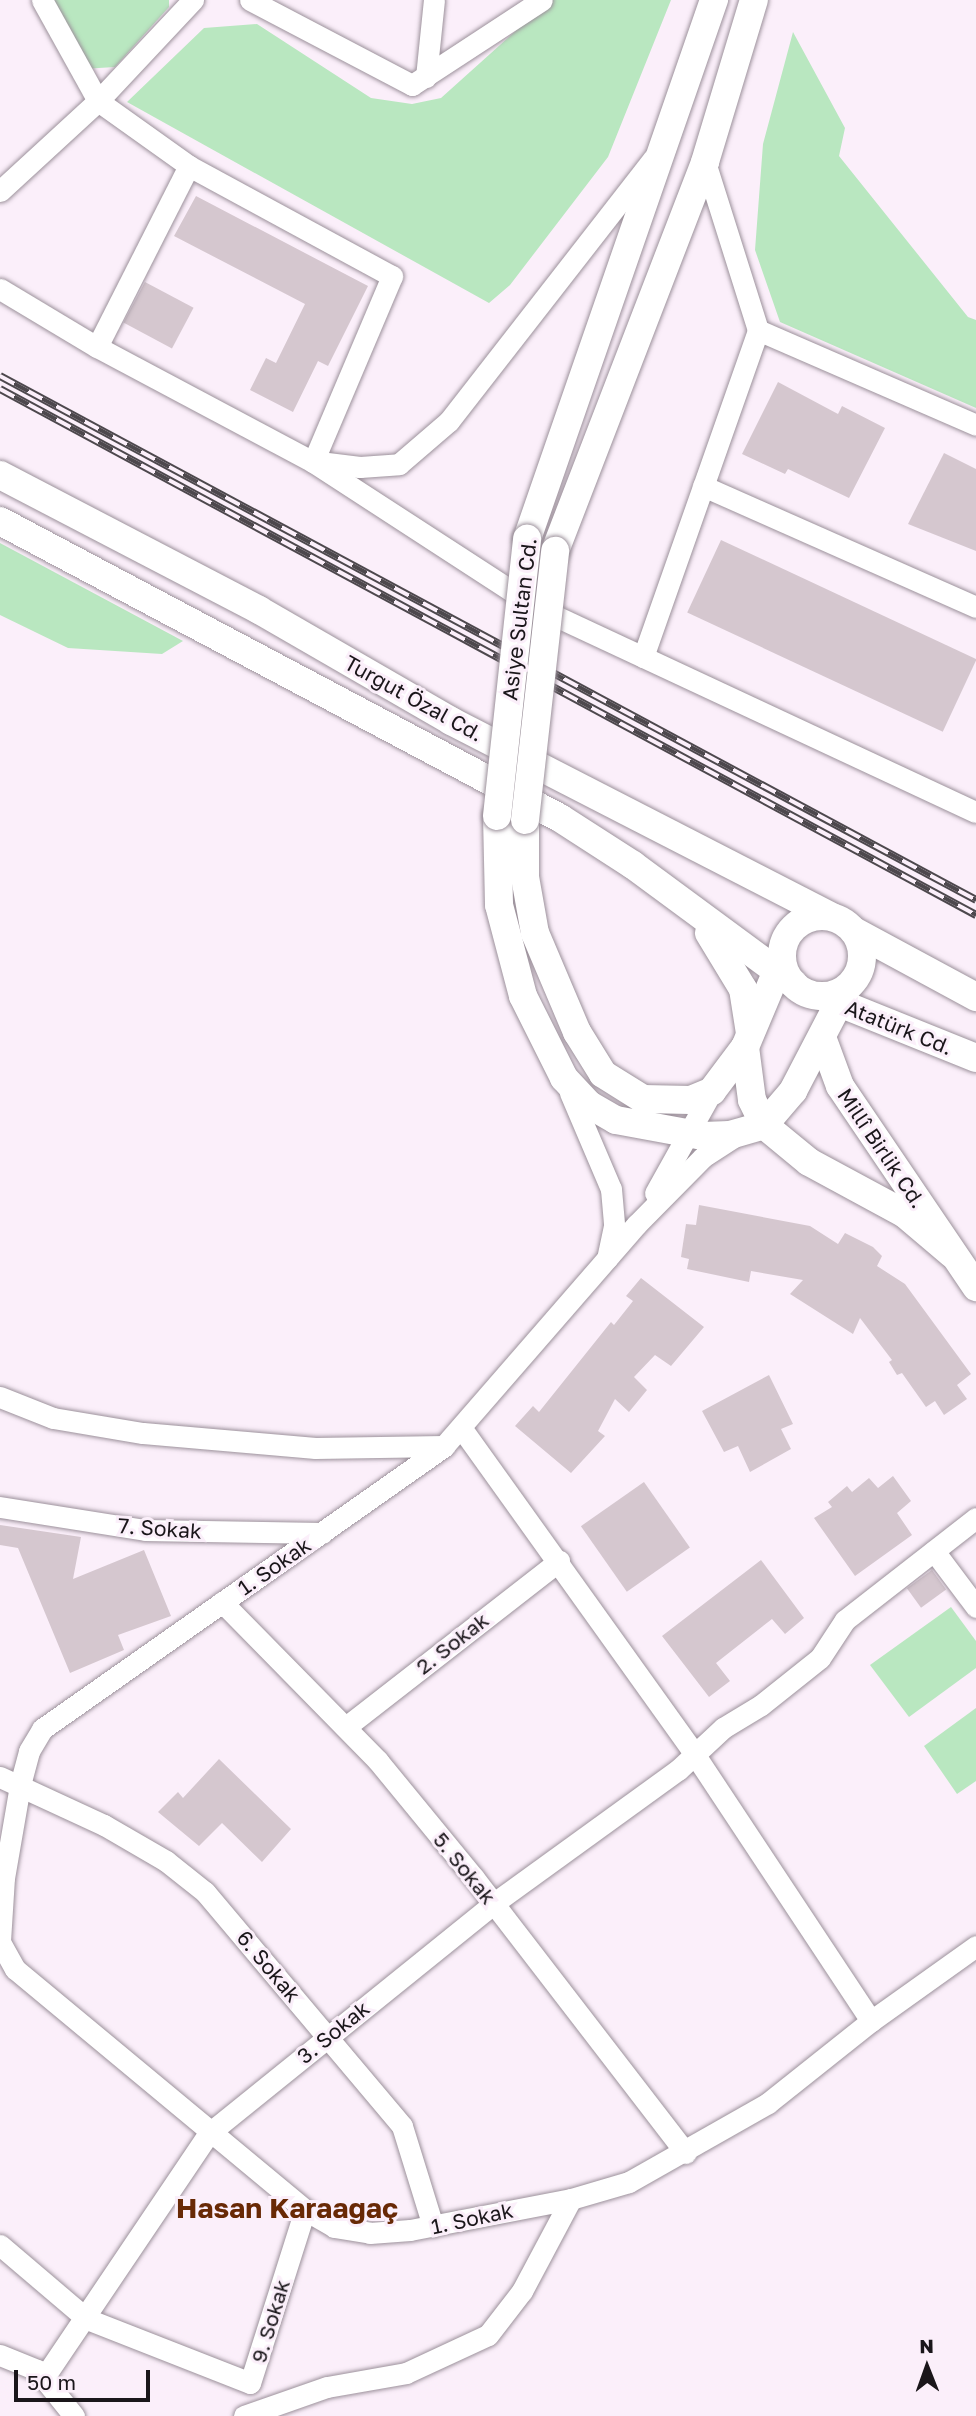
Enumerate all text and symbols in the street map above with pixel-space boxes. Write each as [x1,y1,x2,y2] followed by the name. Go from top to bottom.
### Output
[497,536,541,702] street label: Asiye Sultan Cd.
[340,650,488,746] street label: Turgut Özal Cd.
[842,994,956,1060] street label: Atatürk Cd.
[833,1083,931,1213] street label: Millî Birlik Cd.
[117,1512,203,1544] street label: 7. Sokak
[233,1532,315,1600] street label: 1. Sokak
[411,1607,493,1679] street label: 2. Sokak
[428,1827,502,1909] street label: 5. Sokak
[232,1925,306,2007] street label: 6. Sokak
[292,1995,374,2069] street label: 3. Sokak
[176,2191,398,2225] district label: Hasan Karaağaç
[429,2197,515,2239] street label: 1. Sokak
[245,2276,295,2366] street label: 9. Sokak
[892,2332,962,2402] north arrow
[919,2334,934,2357] text: N
[18,2356,154,2400] scale bar
[27,2369,76,2395] text: 50 m

